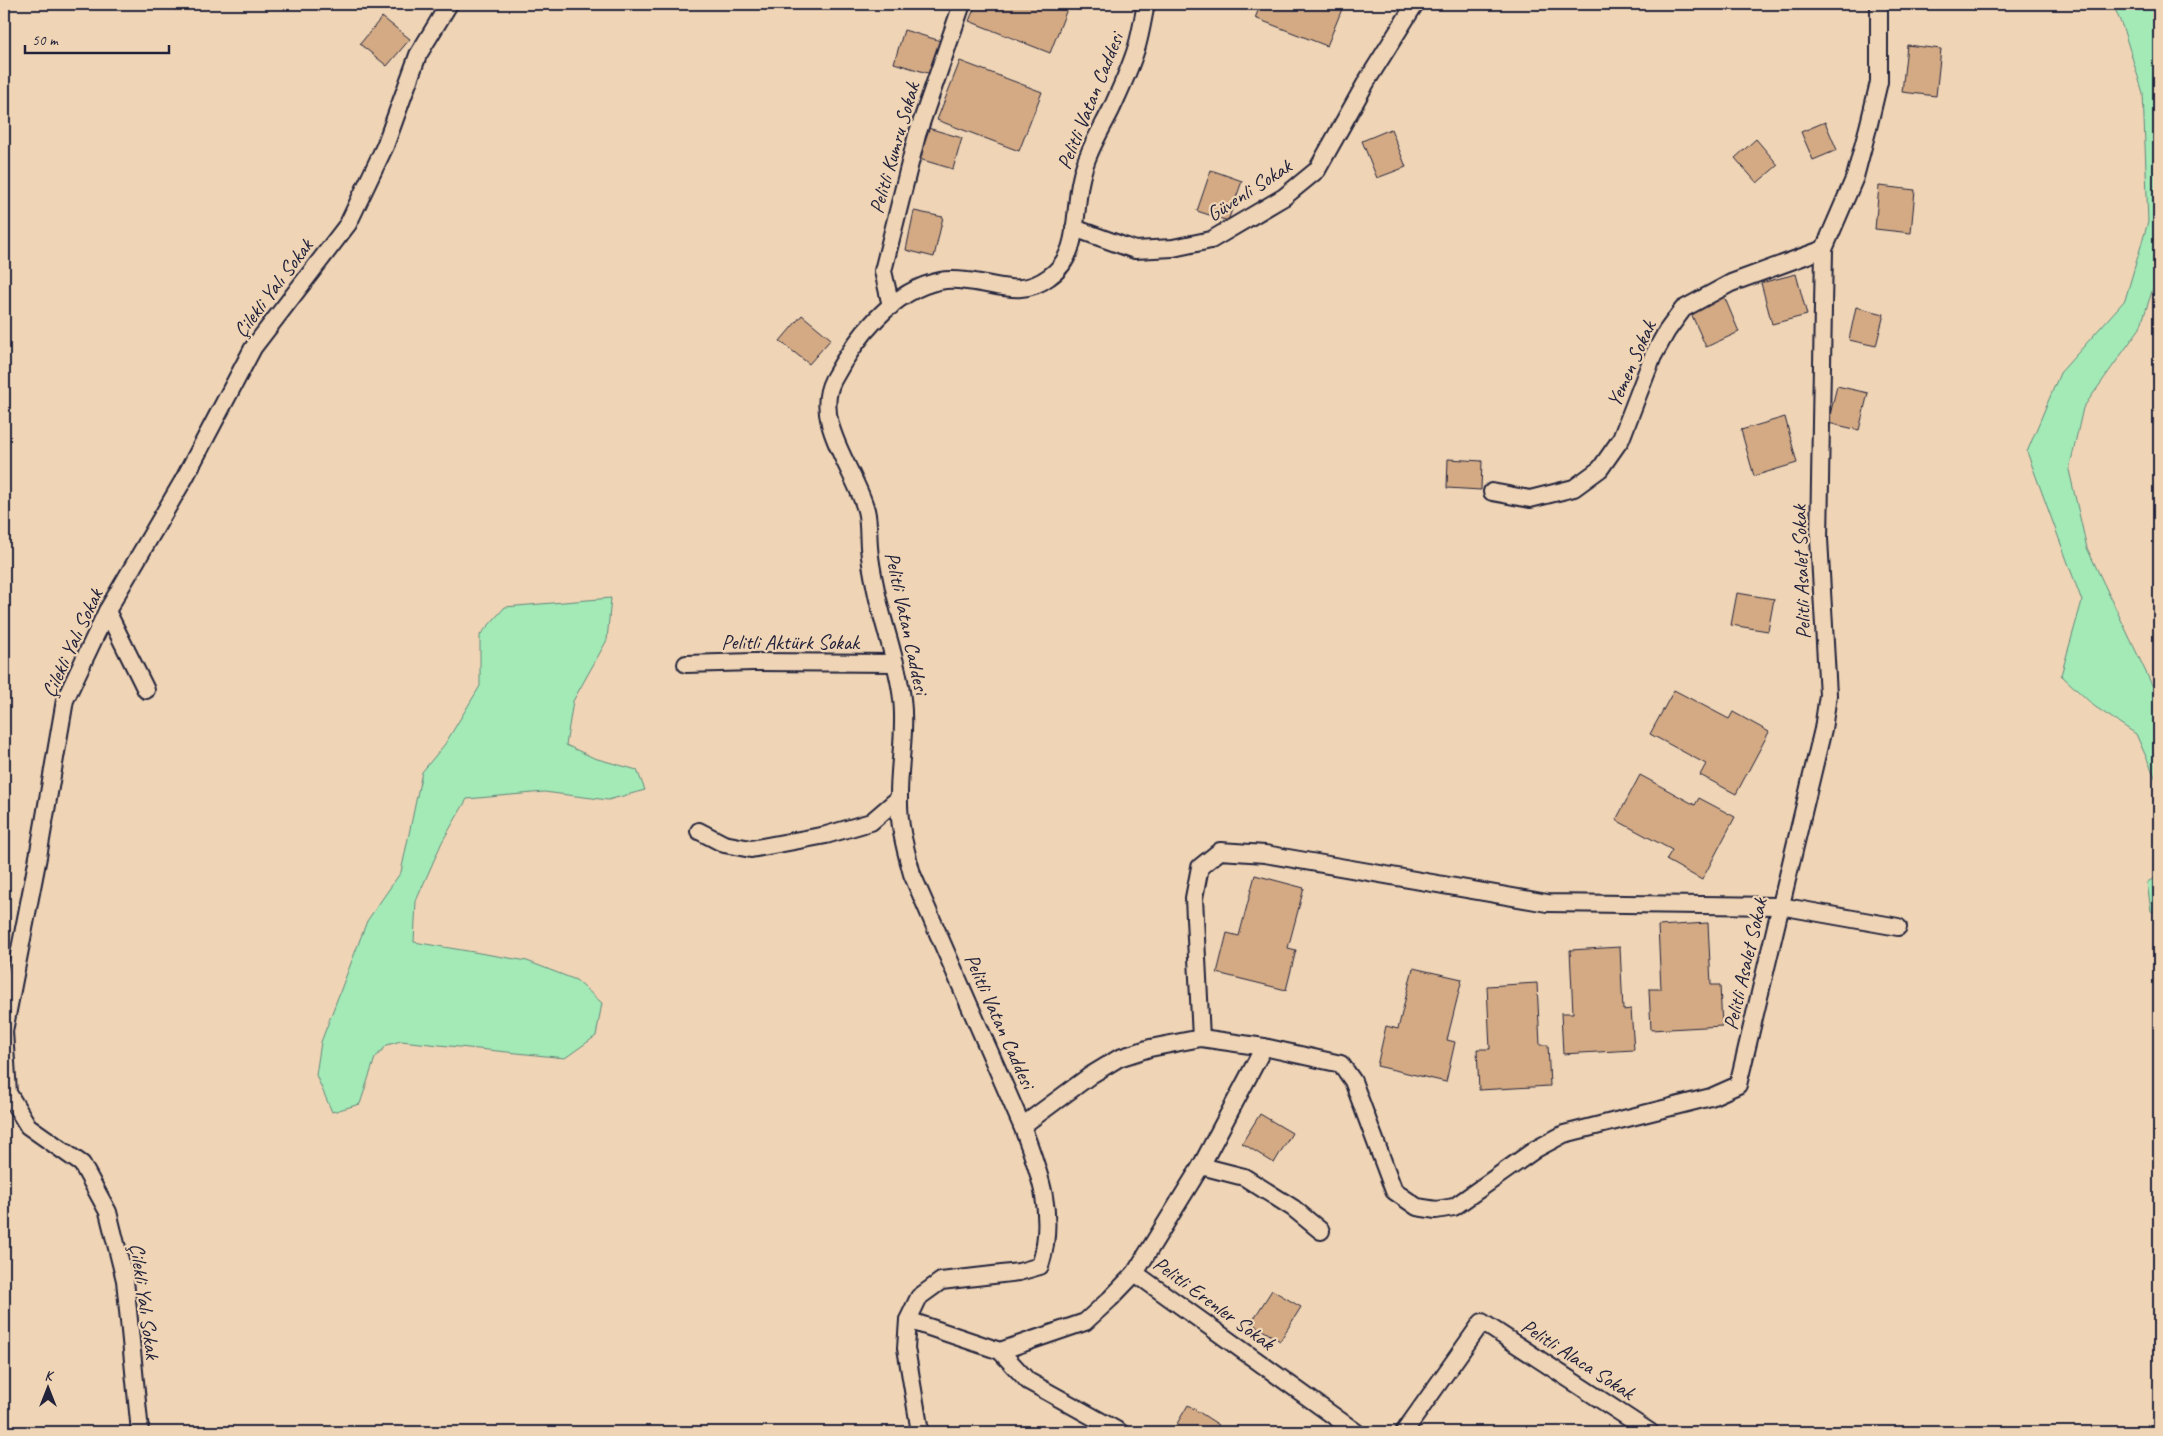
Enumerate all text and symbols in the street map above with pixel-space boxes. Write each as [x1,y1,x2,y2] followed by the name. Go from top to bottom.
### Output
[25,22,169,54] scale bar
[1051,26,1130,173] street label: Pelitli Vatan Caddesi
[32,31,59,50] text: 50 m
[863,77,926,216] street label: Pelitli Kumru Sokak
[1202,152,1297,227] street label: Güvenli Sokak
[228,233,319,342] street label: Çilekli Yalı Sokak
[1601,315,1662,411] street label: Yemen Sokak
[1786,503,1816,640] street label: Pelitli Asalet Sokak
[879,549,935,700] street label: Pelitli Vatan Caddesi
[36,583,109,701] street label: Çilekli Yalı Sokak
[721,629,861,655] street label: Pelitli Aktürk Sokak
[1717,894,1773,1032] street label: Pelitli Asalet Sokak
[959,950,1043,1095] street label: Pelitli Vatan Caddesi
[124,1241,166,1362] street label: Çilekli Yalı Sokak
[1148,1250,1281,1356] street label: Pelitli Erenler Sokak
[1517,1313,1641,1406] street label: Pelitli Alaca Sokak
[22,1364,72,1414] north arrow
[44,1367,54,1384] text: K

